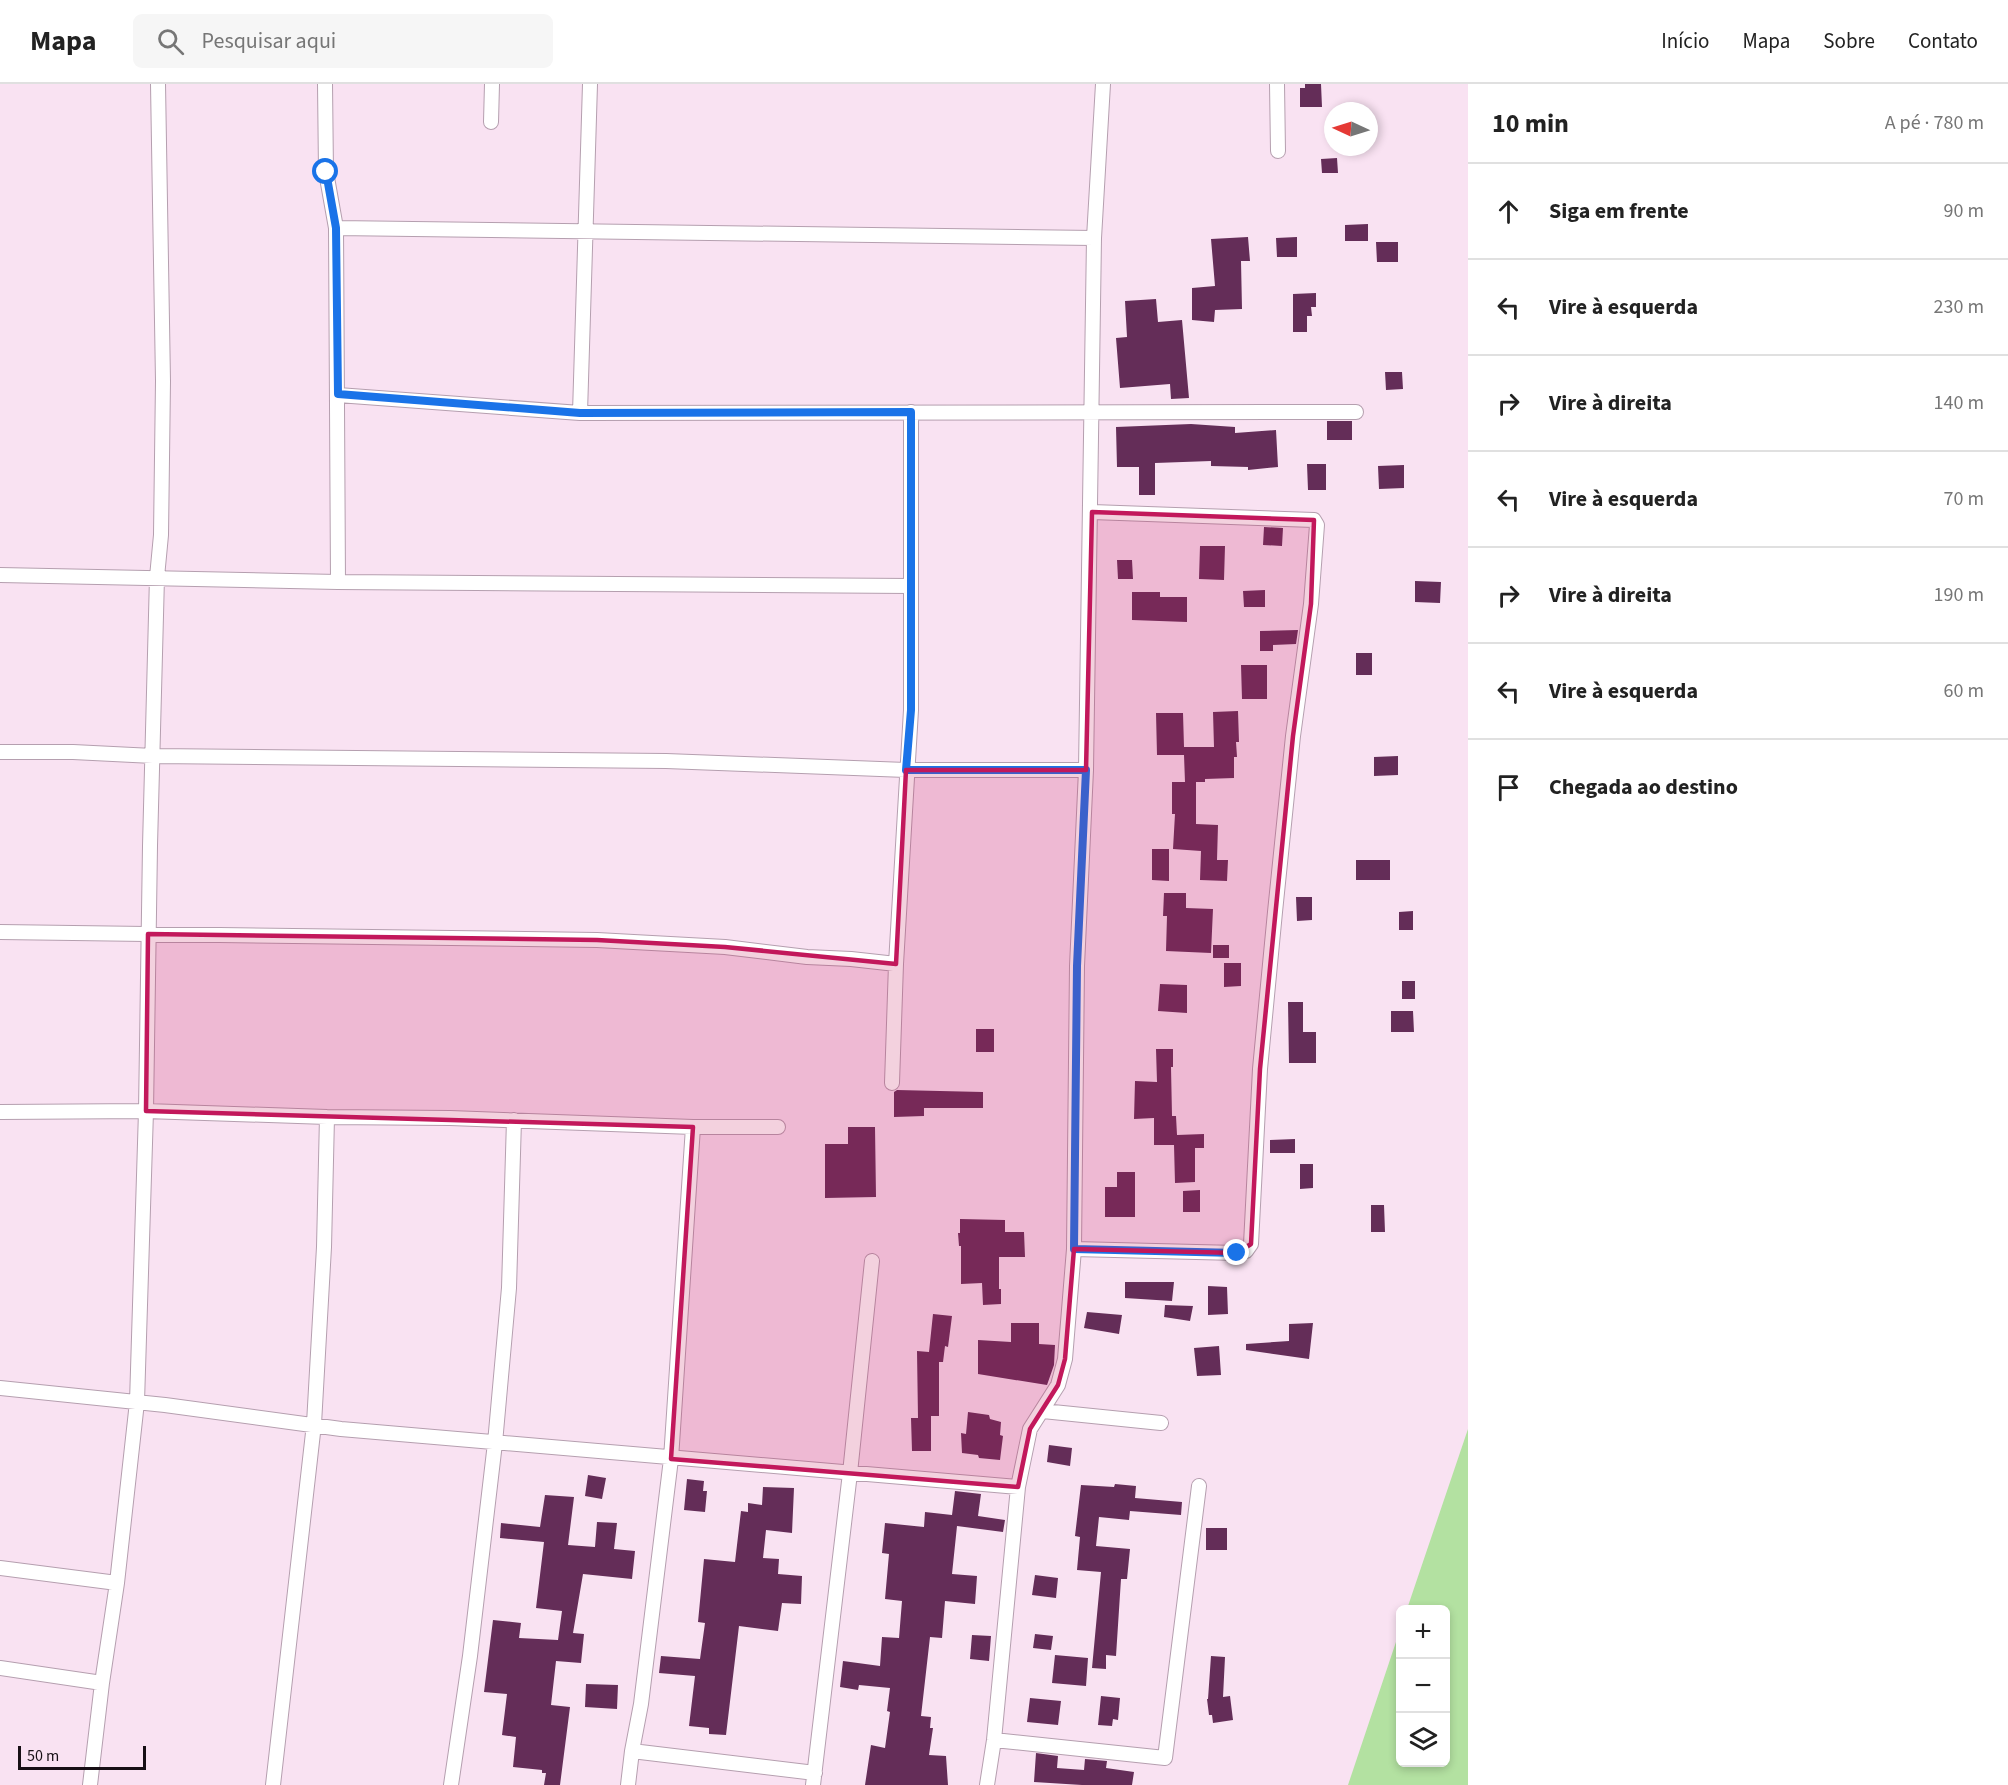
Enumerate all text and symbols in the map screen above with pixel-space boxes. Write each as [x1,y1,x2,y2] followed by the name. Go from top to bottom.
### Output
[133,14,553,68] search box
[30,21,97,61] text: Mapa
[154,25,187,58] icon: search
[202,25,336,57] text: Pesquisar aqui
[1661,26,1709,56] text: Início
[1742,26,1790,56] text: Mapa
[1823,26,1875,56] text: Sobre
[1908,26,1978,56] text: Contato
[1324,102,1378,156] north arrow
[1492,105,1569,142] text: 10 min
[1885,109,1984,137] text: A pé · 780 m
[312,158,338,184] route start
[1492,195,1525,228] icon: ahead
[1549,195,1689,227] text: Siga em frente
[1944,197,1984,225] text: 90 m
[1492,291,1525,324] icon: left
[1549,291,1698,323] text: Vire à esquerda
[1934,293,1984,321] text: 230 m
[1492,387,1525,420] icon: right
[1549,387,1672,419] text: Vire à direita
[1934,389,1984,417] text: 140 m
[1492,483,1525,516] icon: left
[1549,483,1698,515] text: Vire à esquerda
[1944,485,1984,513] text: 70 m
[1492,579,1525,612] icon: right
[1549,579,1672,611] text: Vire à direita
[1934,581,1984,609] text: 190 m
[1492,675,1525,708] icon: left
[1549,675,1698,707] text: Vire à esquerda
[1944,677,1984,705] text: 60 m
[1492,771,1525,804] icon: arrive
[1549,771,1738,803] text: Chegada ao destino
[1223,1239,1249,1265] route end
[1396,1605,1450,1767] map controls
[1396,1605,1450,1659] button: +
[1396,1659,1450,1713] button: −
[1396,1713,1450,1767] button: layers
[18,1743,146,1770] scale bar
[27,1745,59,1767] text: 50 m

